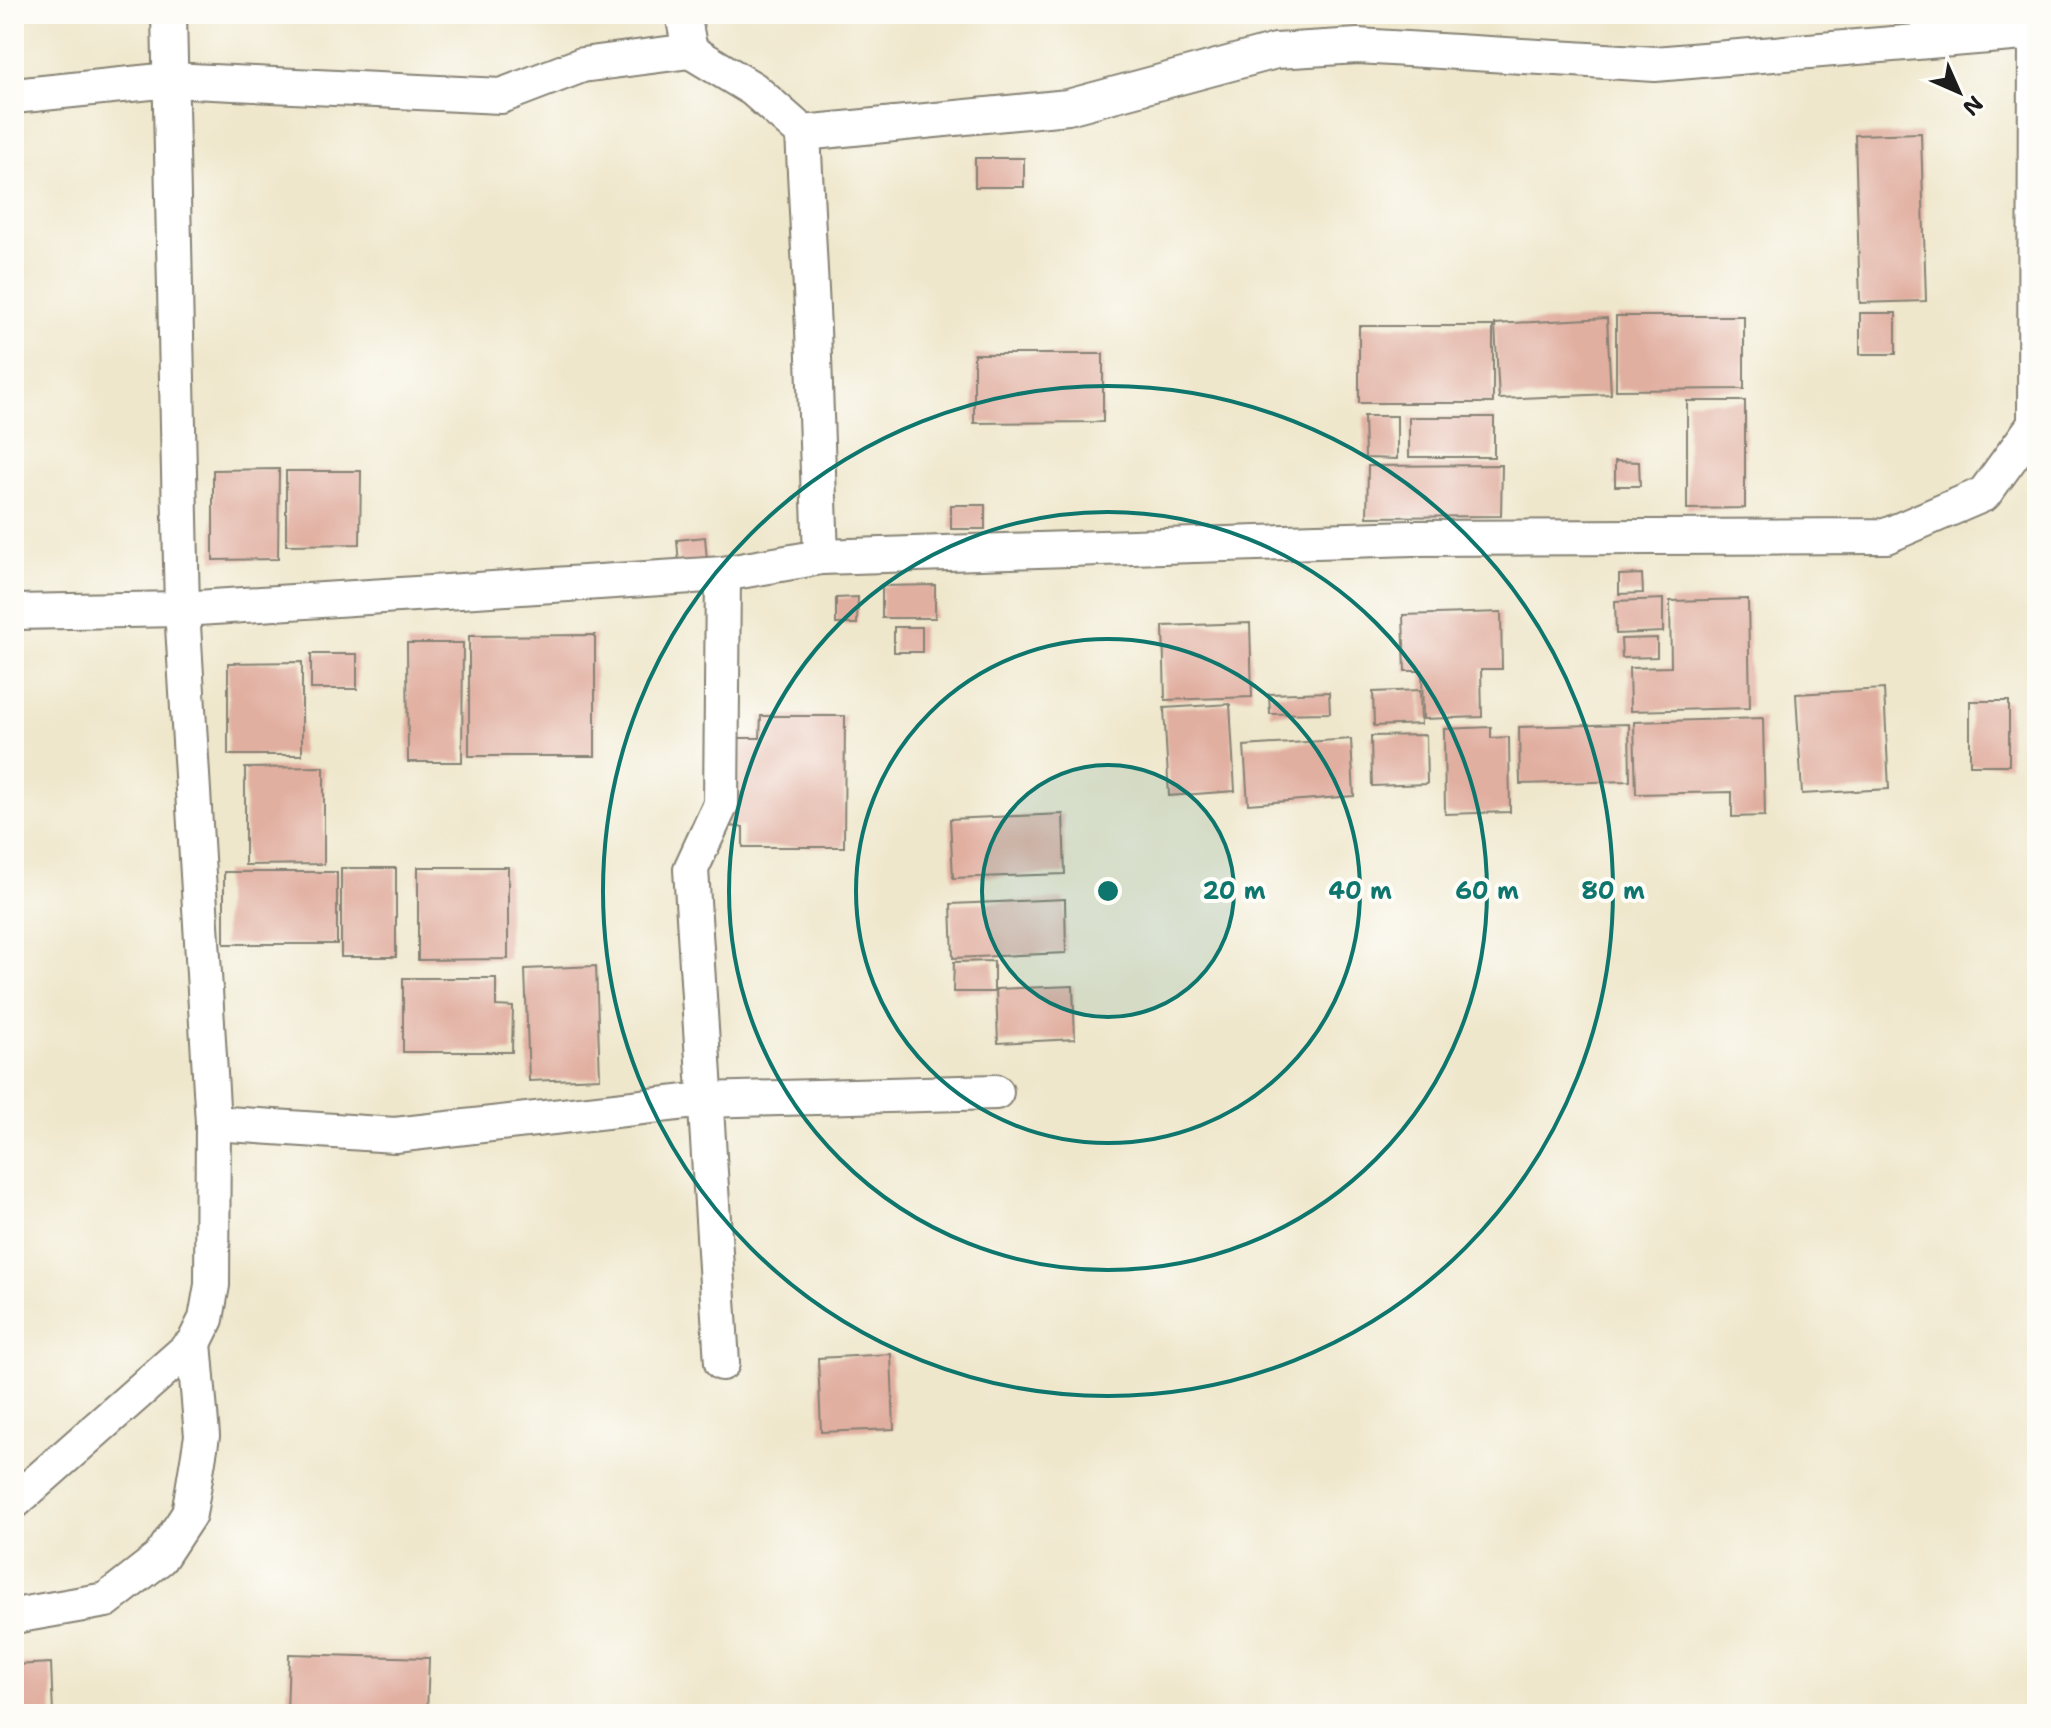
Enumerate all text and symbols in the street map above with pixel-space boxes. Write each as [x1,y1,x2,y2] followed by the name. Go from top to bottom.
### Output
[1919,52,1999,132] north arrow
[1956,89,1989,122] text: N
[1202,875,1266,907] text: 20 m
[1328,875,1392,907] text: 40 m
[1455,875,1519,907] text: 60 m
[1581,875,1645,907] text: 80 m
[1094,877,1122,905] centre of rings

